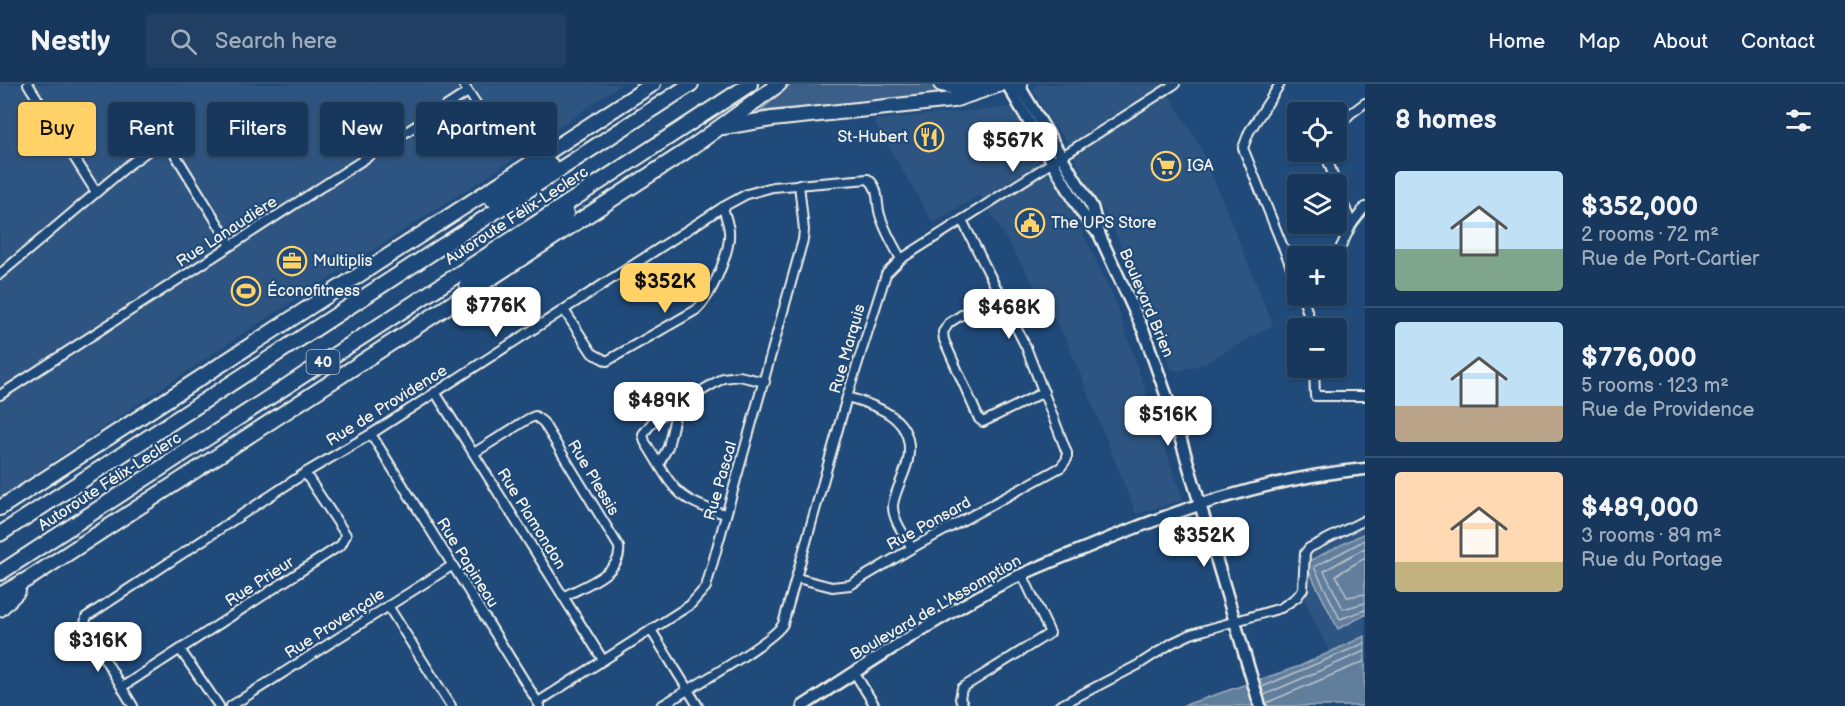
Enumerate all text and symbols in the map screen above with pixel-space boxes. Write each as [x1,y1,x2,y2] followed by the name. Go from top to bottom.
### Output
[146,14,566,68] search box
[30,25,110,58] text: Nestly
[167,25,200,58] icon: search
[215,28,337,55] text: Search here
[1488,29,1545,54] text: Home
[1578,29,1620,54] text: Map
[1653,29,1708,54] text: About
[1741,29,1815,54] text: Contact
[18,102,96,156] chip: Buy
[108,102,195,156] chip: Rent
[207,102,308,156] chip: Filters
[320,102,404,156] chip: New
[416,102,557,156] chip: Apartment
[1287,102,1347,378] map controls
[1287,102,1347,162] button: locate
[1782,104,1815,137] icon: filters
[1395,105,1497,136] text: 8 homes
[913,121,945,153] restaurant icon: St-Hubert
[971,122,1055,173] pin: $567K
[838,128,908,147] place label: St-Hubert
[982,129,1044,153] text: $567K
[1150,150,1182,182] supermarket icon: IGA
[1187,157,1214,176] place label: IGA
[442,163,592,269] street label: Autoroute Félix-Leclerc
[1287,174,1347,234] button: layers
[173,192,281,272] street label: Rue Lanaudière
[1581,192,1698,223] text: $352,000
[1443,195,1515,267] icon: home
[1014,207,1046,239] public building icon: The UPS Store
[1051,214,1157,233] place label: The UPS Store
[1581,223,1719,247] text: 2 rooms · 72 m²
[276,245,308,277] office icon: Multiplis
[1115,246,1177,360] street label: Boulevard Brien
[1287,246,1347,306] button: +
[1581,247,1759,271] text: Rue de Port-Cartier
[313,252,373,271] place label: Multiplis
[623,263,707,314] pin: $352K
[634,270,696,294] text: $352K
[230,275,262,307] sports icon: Éconofitness
[267,280,360,301] place label: Éconofitness
[454,287,538,338] pin: $776K
[967,289,1051,340] pin: $468K
[466,294,526,318] text: $776K
[978,296,1040,320] text: $468K
[826,302,870,396] street label: Rue Marquis
[1287,318,1347,378] button: −
[1581,343,1697,374] text: $776,000
[1443,346,1515,418] icon: home
[306,350,340,374] road number: 40
[323,361,451,451] street label: Rue de Providence
[1581,374,1729,398] text: 5 rooms · 123 m²
[617,382,701,433] pin: $489K
[628,389,690,413] text: $489K
[1126,396,1210,447] pin: $516K
[1581,398,1754,422] text: Rue de Providence
[1139,403,1197,427] text: $516K
[35,429,185,535] street label: Autoroute Félix-Leclerc
[563,437,623,519] street label: Rue Plessis
[701,439,741,523] street label: Rue Pascal
[492,465,570,573] street label: Rue Plamondon
[884,493,974,555] street label: Rue Ponsard
[1581,493,1699,524] text: $489,000
[1443,496,1515,568] icon: home
[432,515,502,611] street label: Rue Papineau
[1162,517,1246,568] pin: $352K
[1173,524,1235,548] text: $352K
[1581,524,1722,548] text: 3 rooms · 89 m²
[1581,548,1723,572] text: Rue du Portage
[847,551,1025,665] street label: Boulevard de L'Assomption
[222,553,298,611] street label: Rue Prieur
[282,584,389,663] street label: Rue Provençale
[56,622,140,673] pin: $316K
[69,629,128,653] text: $316K

